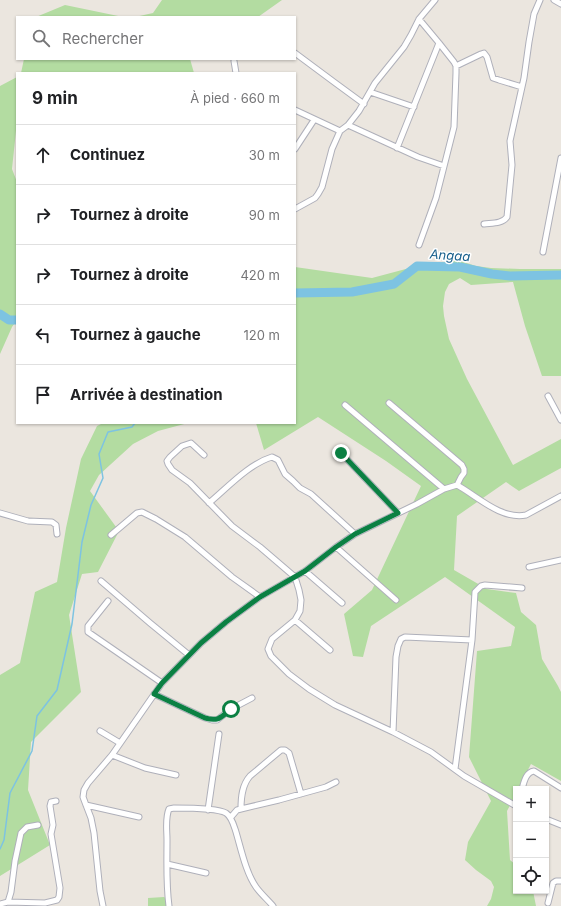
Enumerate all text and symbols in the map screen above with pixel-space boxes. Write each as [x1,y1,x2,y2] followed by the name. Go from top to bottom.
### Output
[16,16,296,60] search box
[30,27,52,49] icon: search
[62,29,144,48] text: Rechercher
[32,88,78,108] text: 9 min
[190,90,280,106] text: À pied · 660 m
[32,144,54,166] icon: ahead
[70,145,145,164] text: Continuez
[249,147,280,163] text: 30 m
[32,204,54,226] icon: right
[70,205,189,224] text: Tournez à droite
[249,207,280,223] text: 90 m
[428,246,471,264] water label: Angaa
[32,264,54,286] icon: right
[70,265,189,284] text: Tournez à droite
[240,267,280,283] text: 420 m
[32,324,54,346] icon: left
[70,325,201,344] text: Tournez à gauche
[244,327,280,343] text: 120 m
[32,384,54,406] icon: arrive
[70,385,223,404] text: Arrivée à destination
[332,444,350,462] route end
[222,700,240,718] route start
[513,786,549,894] map controls
[513,786,549,822] button: +
[513,822,549,858] button: −
[513,858,549,894] button: locate

